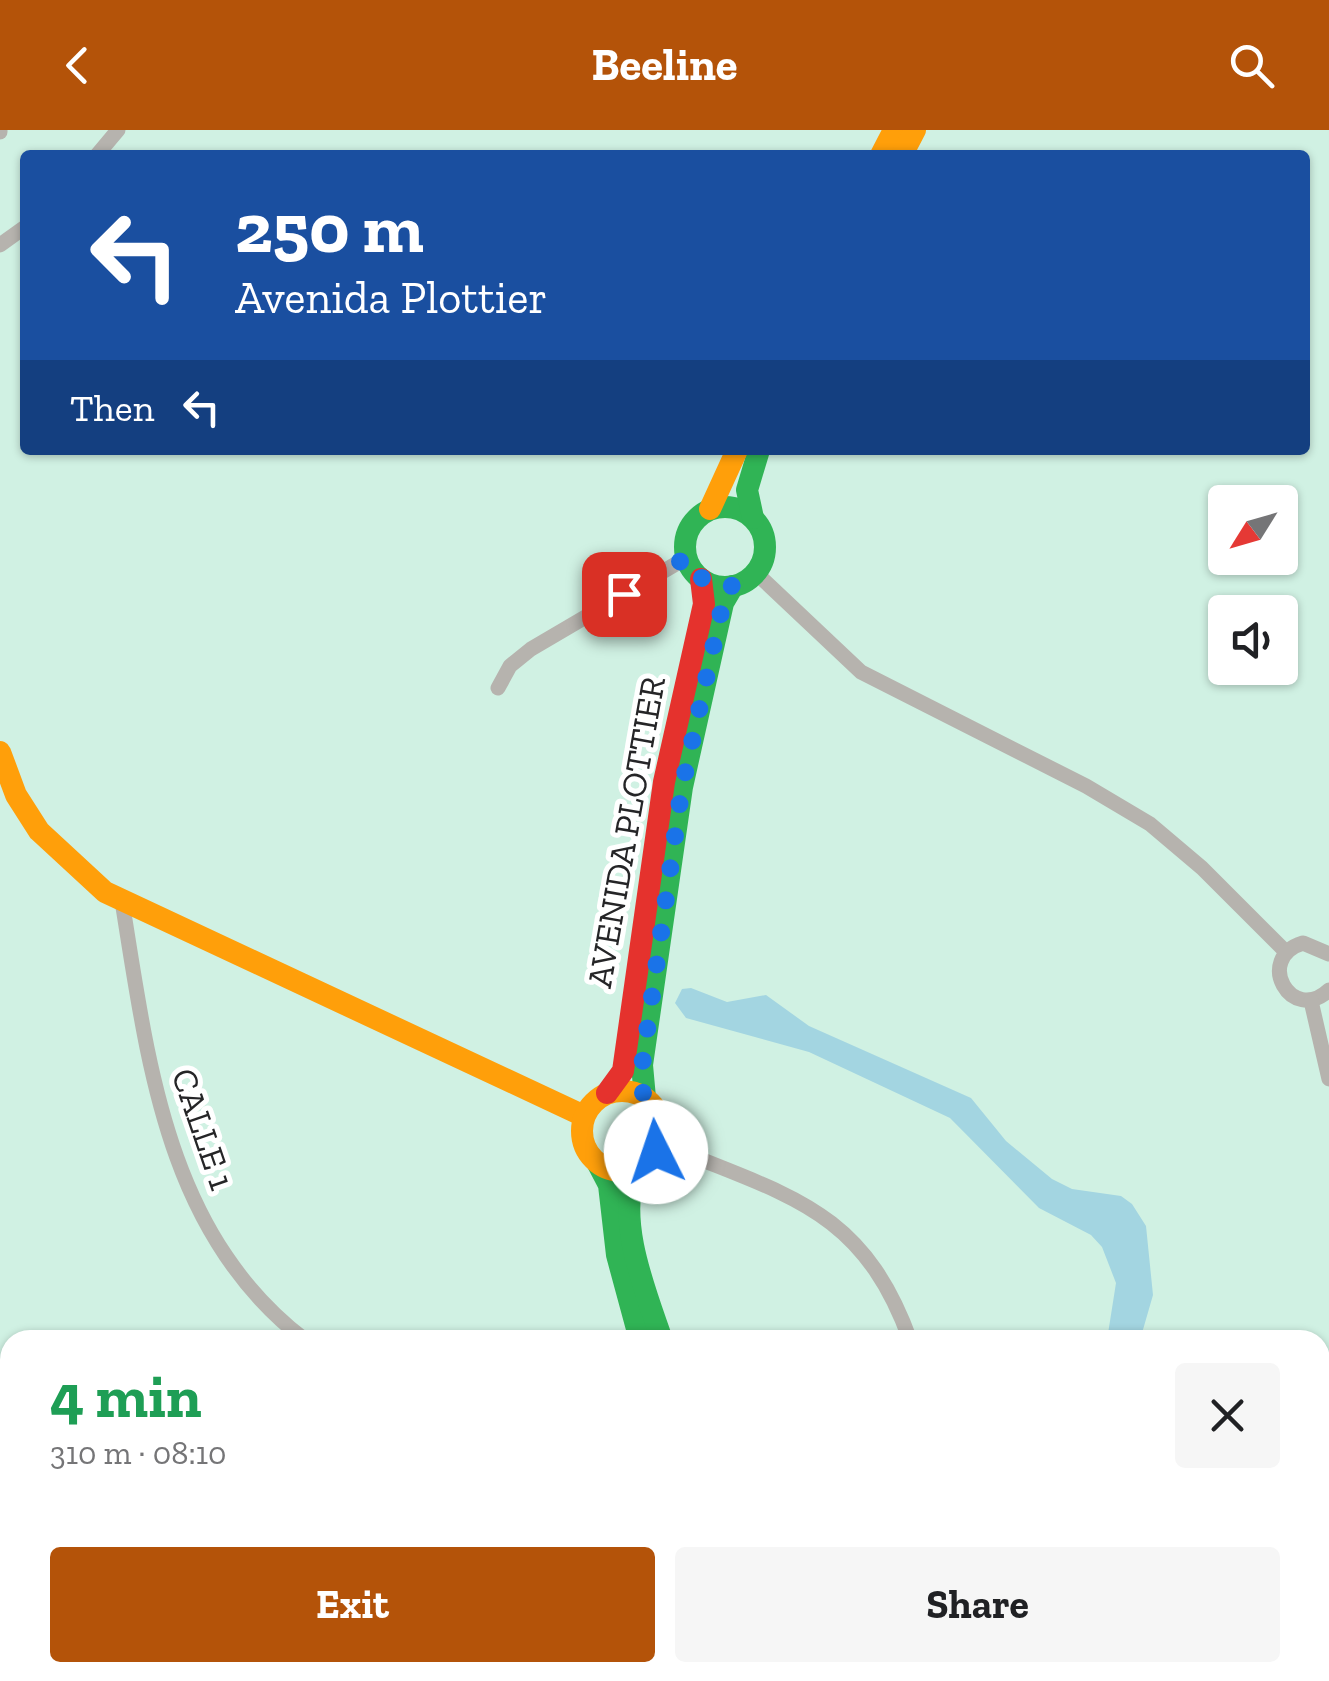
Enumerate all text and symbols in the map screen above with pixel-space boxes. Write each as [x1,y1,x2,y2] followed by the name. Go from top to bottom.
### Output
[50,38,105,93] icon: back
[591,38,738,92] text: Beeline
[1224,38,1279,93] icon: search
[235,186,424,270] text: 250 m
[70,190,200,320] icon: left
[235,271,547,325] text: Avenida Plottier
[174,380,229,435] icon: left
[70,385,154,431] text: Then
[1208,485,1298,575] north arrow
[1208,485,1298,685] map controls
[582,552,667,637] pin
[597,567,652,622] icon: arrive
[1208,595,1298,685] button: sound
[578,673,674,991] street label: AVENIDA PLOTTIER
[163,1063,243,1195] street label: CALLE 1
[604,1100,708,1204] position arrow
[50,1360,202,1432] text: 4 min
[1175,1363,1280,1468] button: close
[50,1434,226,1472] text: 310 m · 08:10
[50,1547,655,1662] button: Exit
[675,1547,1280,1662] button: Share

